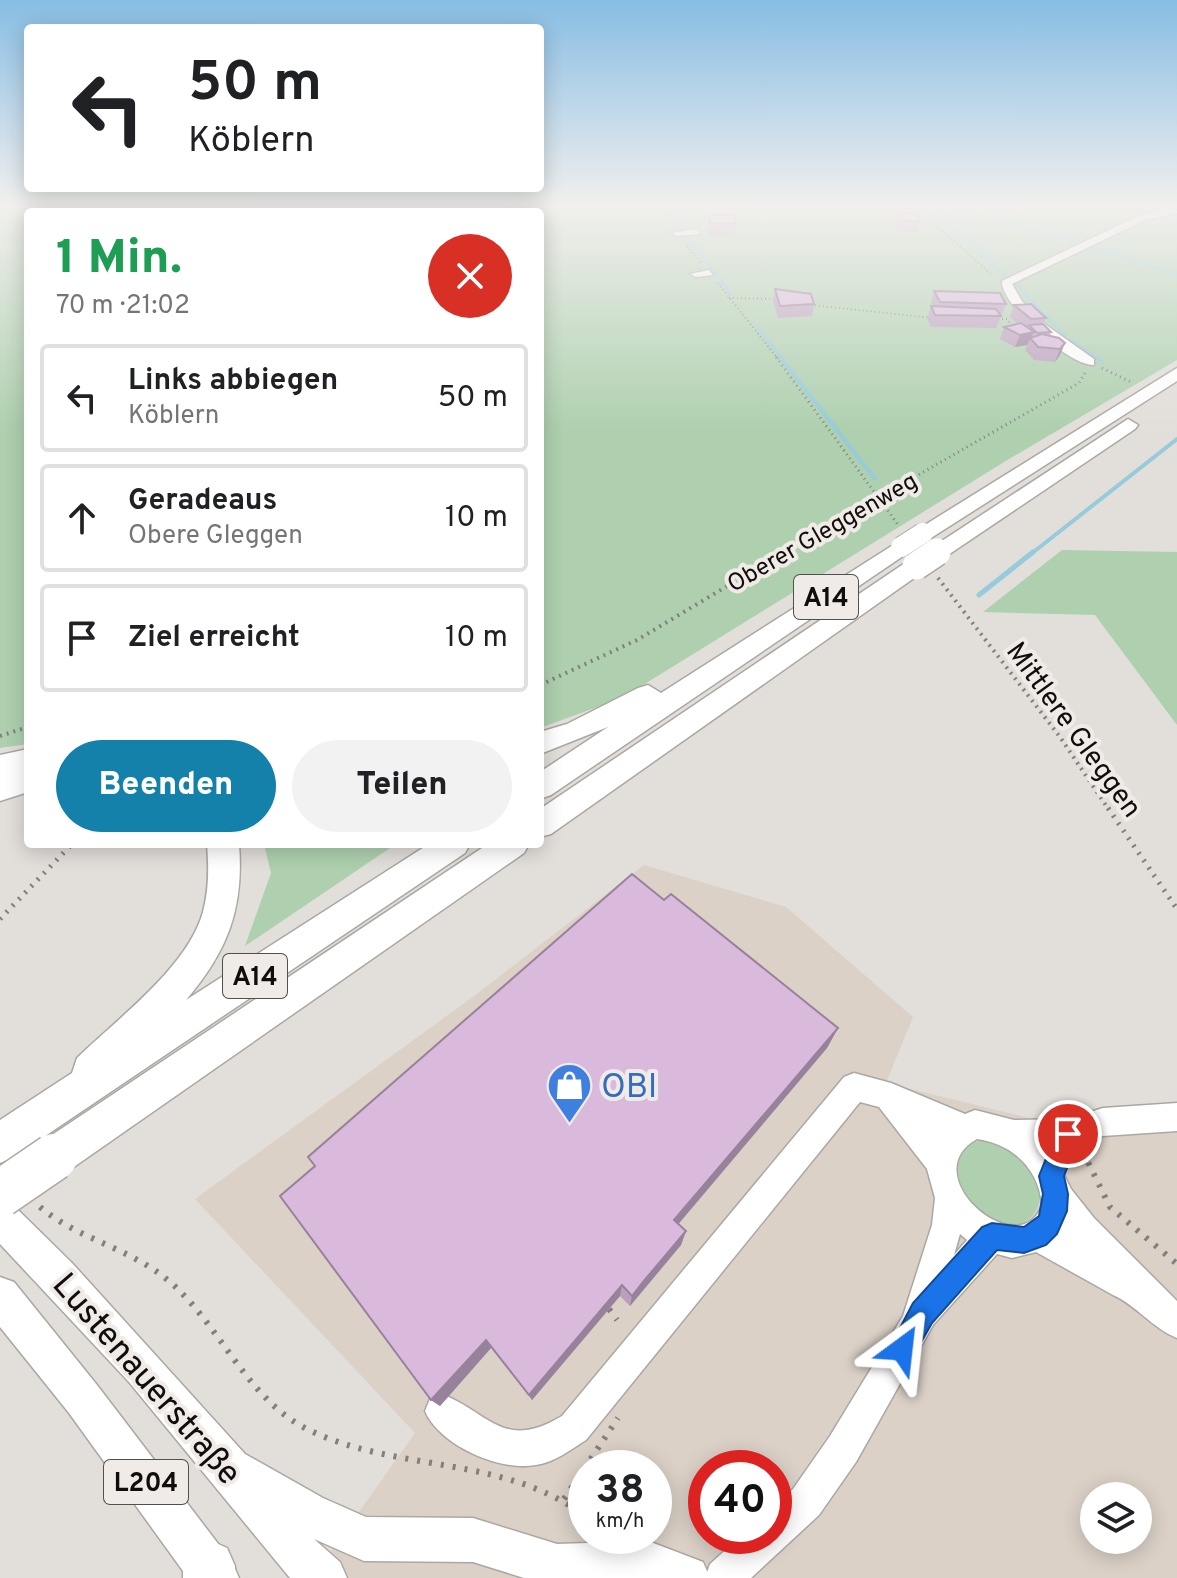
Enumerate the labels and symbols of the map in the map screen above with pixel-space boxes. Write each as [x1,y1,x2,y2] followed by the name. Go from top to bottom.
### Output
[723,467,923,600] street label: Oberer Gleggenweg
[794,575,858,619] road number: A14
[997,636,1149,826] street label: Mittlere Gleggen
[223,954,287,998] road number: A14
[546,1061,594,1124] shop icon: OBI
[601,1067,657,1110] place label: OBI
[1034,1100,1102,1168] pin
[41,1265,249,1495] street label: Lustenauerstraße
[860,1307,944,1391] position arrow
[688,1450,792,1554] speed limit sign: 40
[104,1460,188,1504] road number: L204

